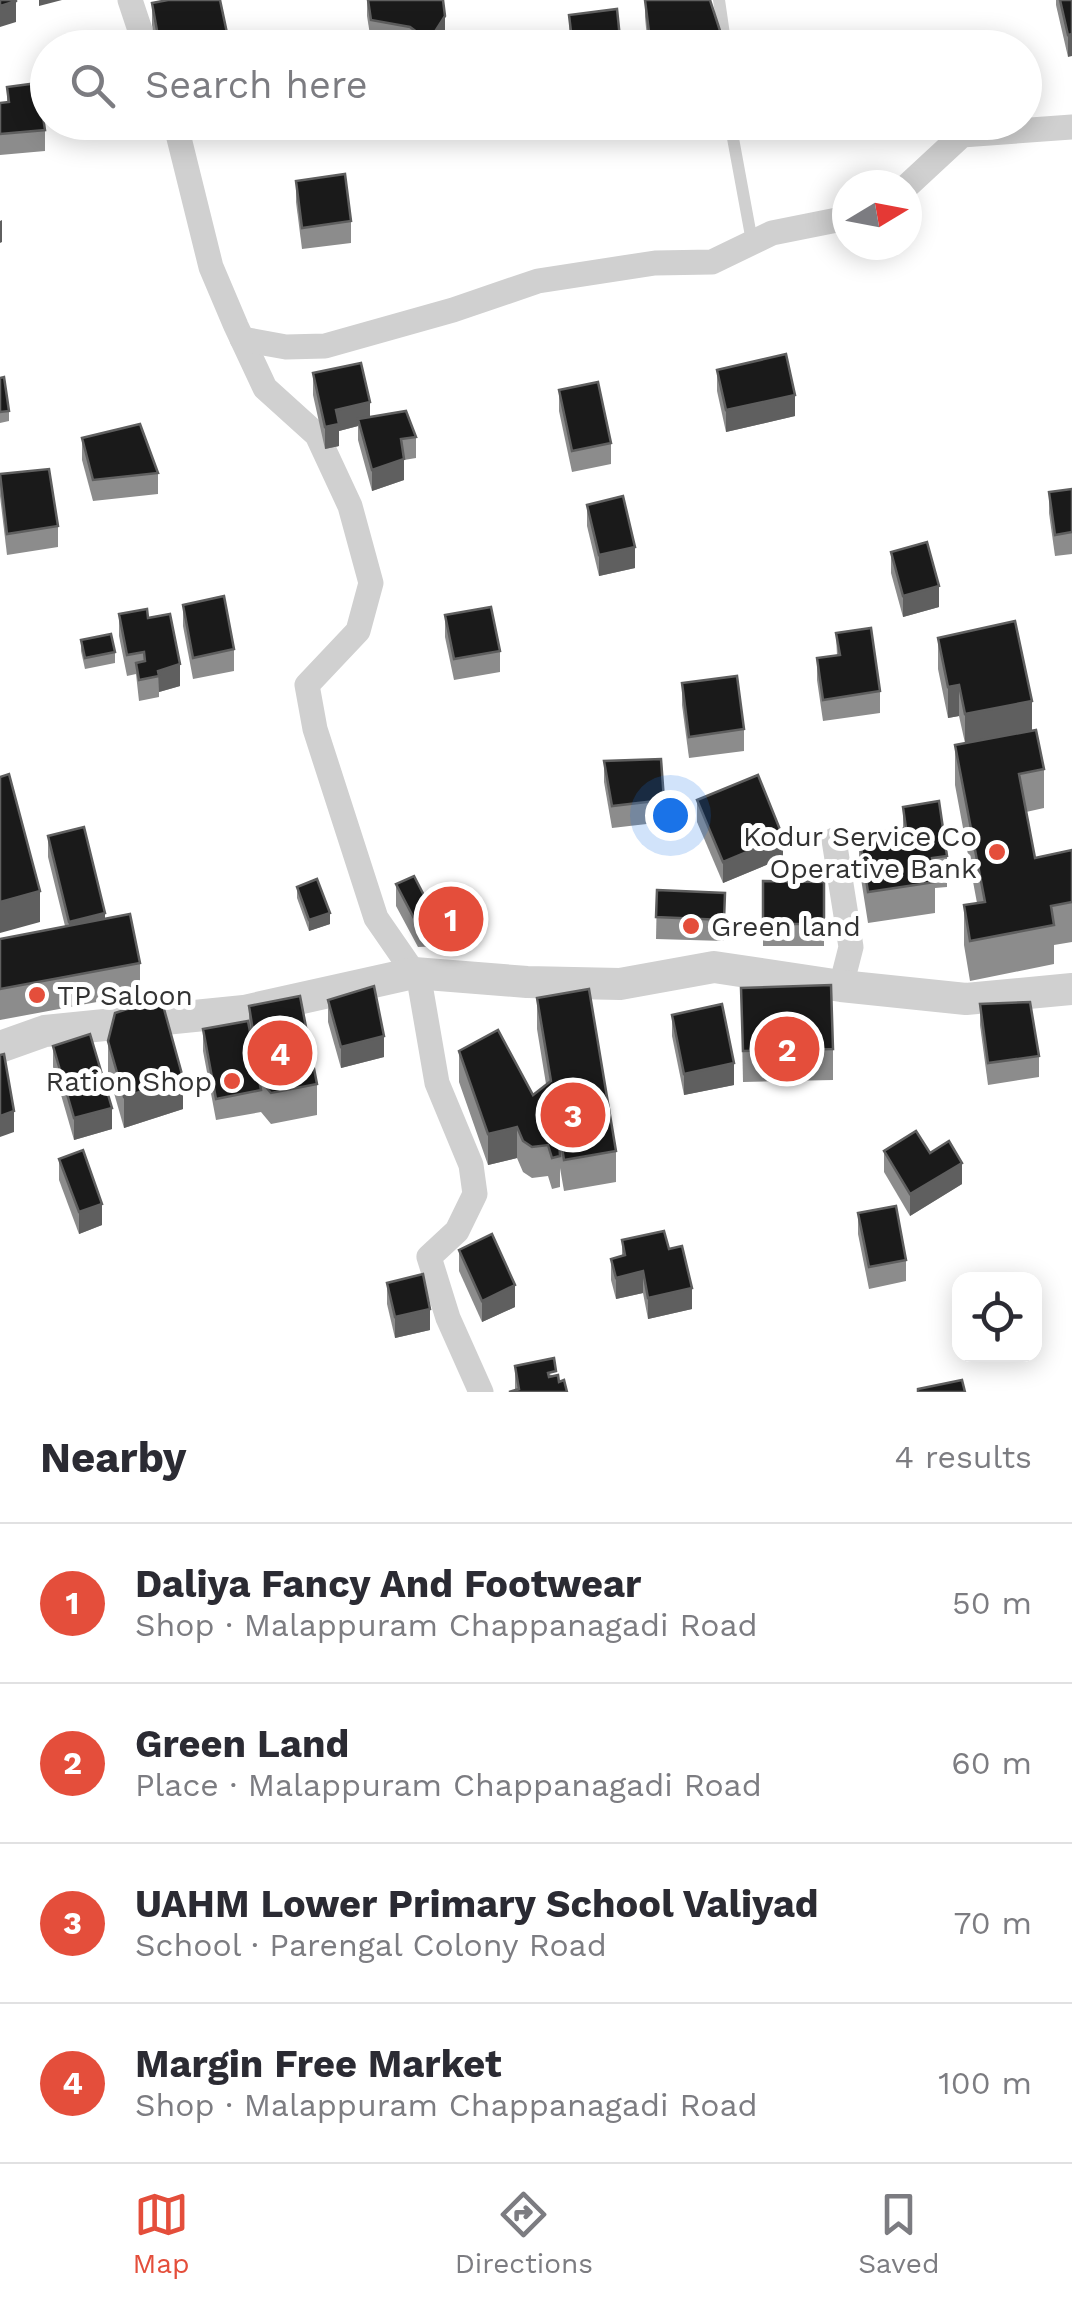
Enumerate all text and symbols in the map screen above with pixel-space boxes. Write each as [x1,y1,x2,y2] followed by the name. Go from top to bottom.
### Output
[30,30,1042,140] search box
[65,58,120,113] icon: search
[145,63,368,107] text: Search here
[832,170,922,260] north arrow
[645,790,696,841] your location
[743,820,977,885] place label: Kodur Service Co Operative Bank
[986,841,1008,863] marker: Kodur Service Co Operative Bank
[418,882,484,956] pin: 1
[711,910,861,943] place label: Green land
[680,915,702,937] marker: Green land
[57,979,193,1012] place label: TP Saloon
[26,984,48,1006] marker: TP Saloon
[754,1012,820,1086] pin: 2
[248,1016,312,1090] pin: 4
[46,1065,212,1098] place label: Ration Shop
[221,1070,243,1092] marker: Ration Shop
[540,1078,606,1152] pin: 3
[952,1272,1042,1362] map controls
[952,1272,1042,1362] button: locate
[40,1433,187,1482] text: Nearby
[894,1438,1032,1476] text: 4 results
[135,1562,641,1606] text: Daliya Fancy And Footwear
[66,1584,79,1622] text: 1
[952,1584,1032,1622] text: 50 m
[135,1606,758,1644] text: Shop · Malappuram Chappanagadi Road
[135,1722,349,1766] text: Green Land
[63,1744,82,1782] text: 2
[951,1744,1032,1782] text: 60 m
[135,1766,762,1804] text: Place · Malappuram Chappanagadi Road
[135,1882,819,1926] text: UAHM Lower Primary School Valiyad
[63,1904,82,1942] text: 3
[953,1904,1032,1942] text: 70 m
[135,1926,607,1964] text: School · Parengal Colony Road
[135,2042,502,2086] text: Margin Free Market
[62,2064,83,2102] text: 4
[938,2064,1032,2102] text: 100 m
[135,2086,758,2124] text: Shop · Malappuram Chappanagadi Road
[133,2187,190,2280] tab: Map
[455,2187,593,2280] tab: Directions
[858,2187,939,2280] tab: Saved

